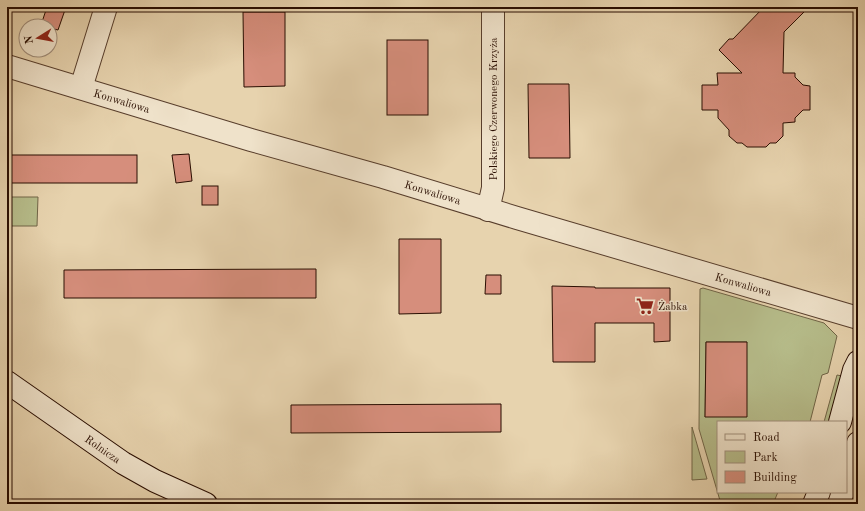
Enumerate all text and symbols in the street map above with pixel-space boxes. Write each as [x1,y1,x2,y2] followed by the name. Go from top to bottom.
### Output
[18,18,58,58] north arrow
[23,34,36,45] text: N
[489,37,500,180] street label: Polskiego Czerwonego Krzyża
[92,89,151,116] street label: Konwaliowa
[403,180,462,208] street label: Konwaliowa
[713,272,773,299] street label: Konwaliowa
[635,296,655,316] supermarket icon: Żabka
[658,300,688,313] place label: Żabka
[717,421,847,493] legend
[753,432,780,444] text: Road
[82,434,122,467] street label: Rolnicza
[753,452,778,464] text: Park
[753,472,797,484] text: Building

